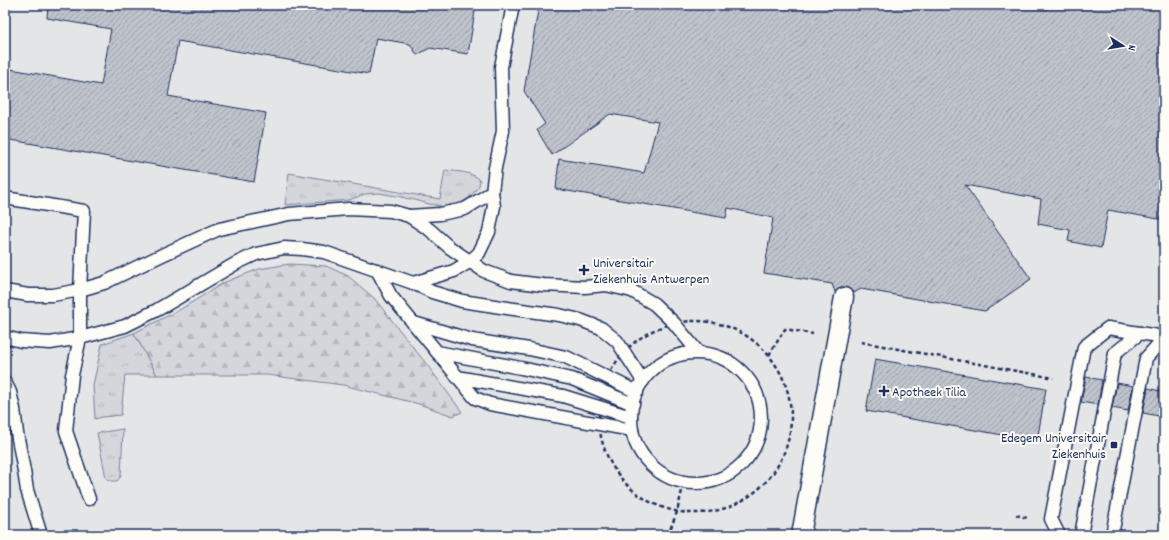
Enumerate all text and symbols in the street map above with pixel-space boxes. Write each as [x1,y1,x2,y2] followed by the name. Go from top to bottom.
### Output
[1103,26,1143,66] north arrow
[1122,43,1139,53] text: N
[593,254,709,290] place label: Universitair Ziekenhuis Antwerpen
[578,264,590,276] marker: Universitair Ziekenhuis Antwerpen
[892,383,966,403] place label: Apotheek Tilia
[879,386,889,396] marker: Apotheek Tilia
[1001,429,1107,465] place label: Edegem Universitair Ziekenhuis
[1109,440,1119,450] marker: Edegem Universitair Ziekenhuis

